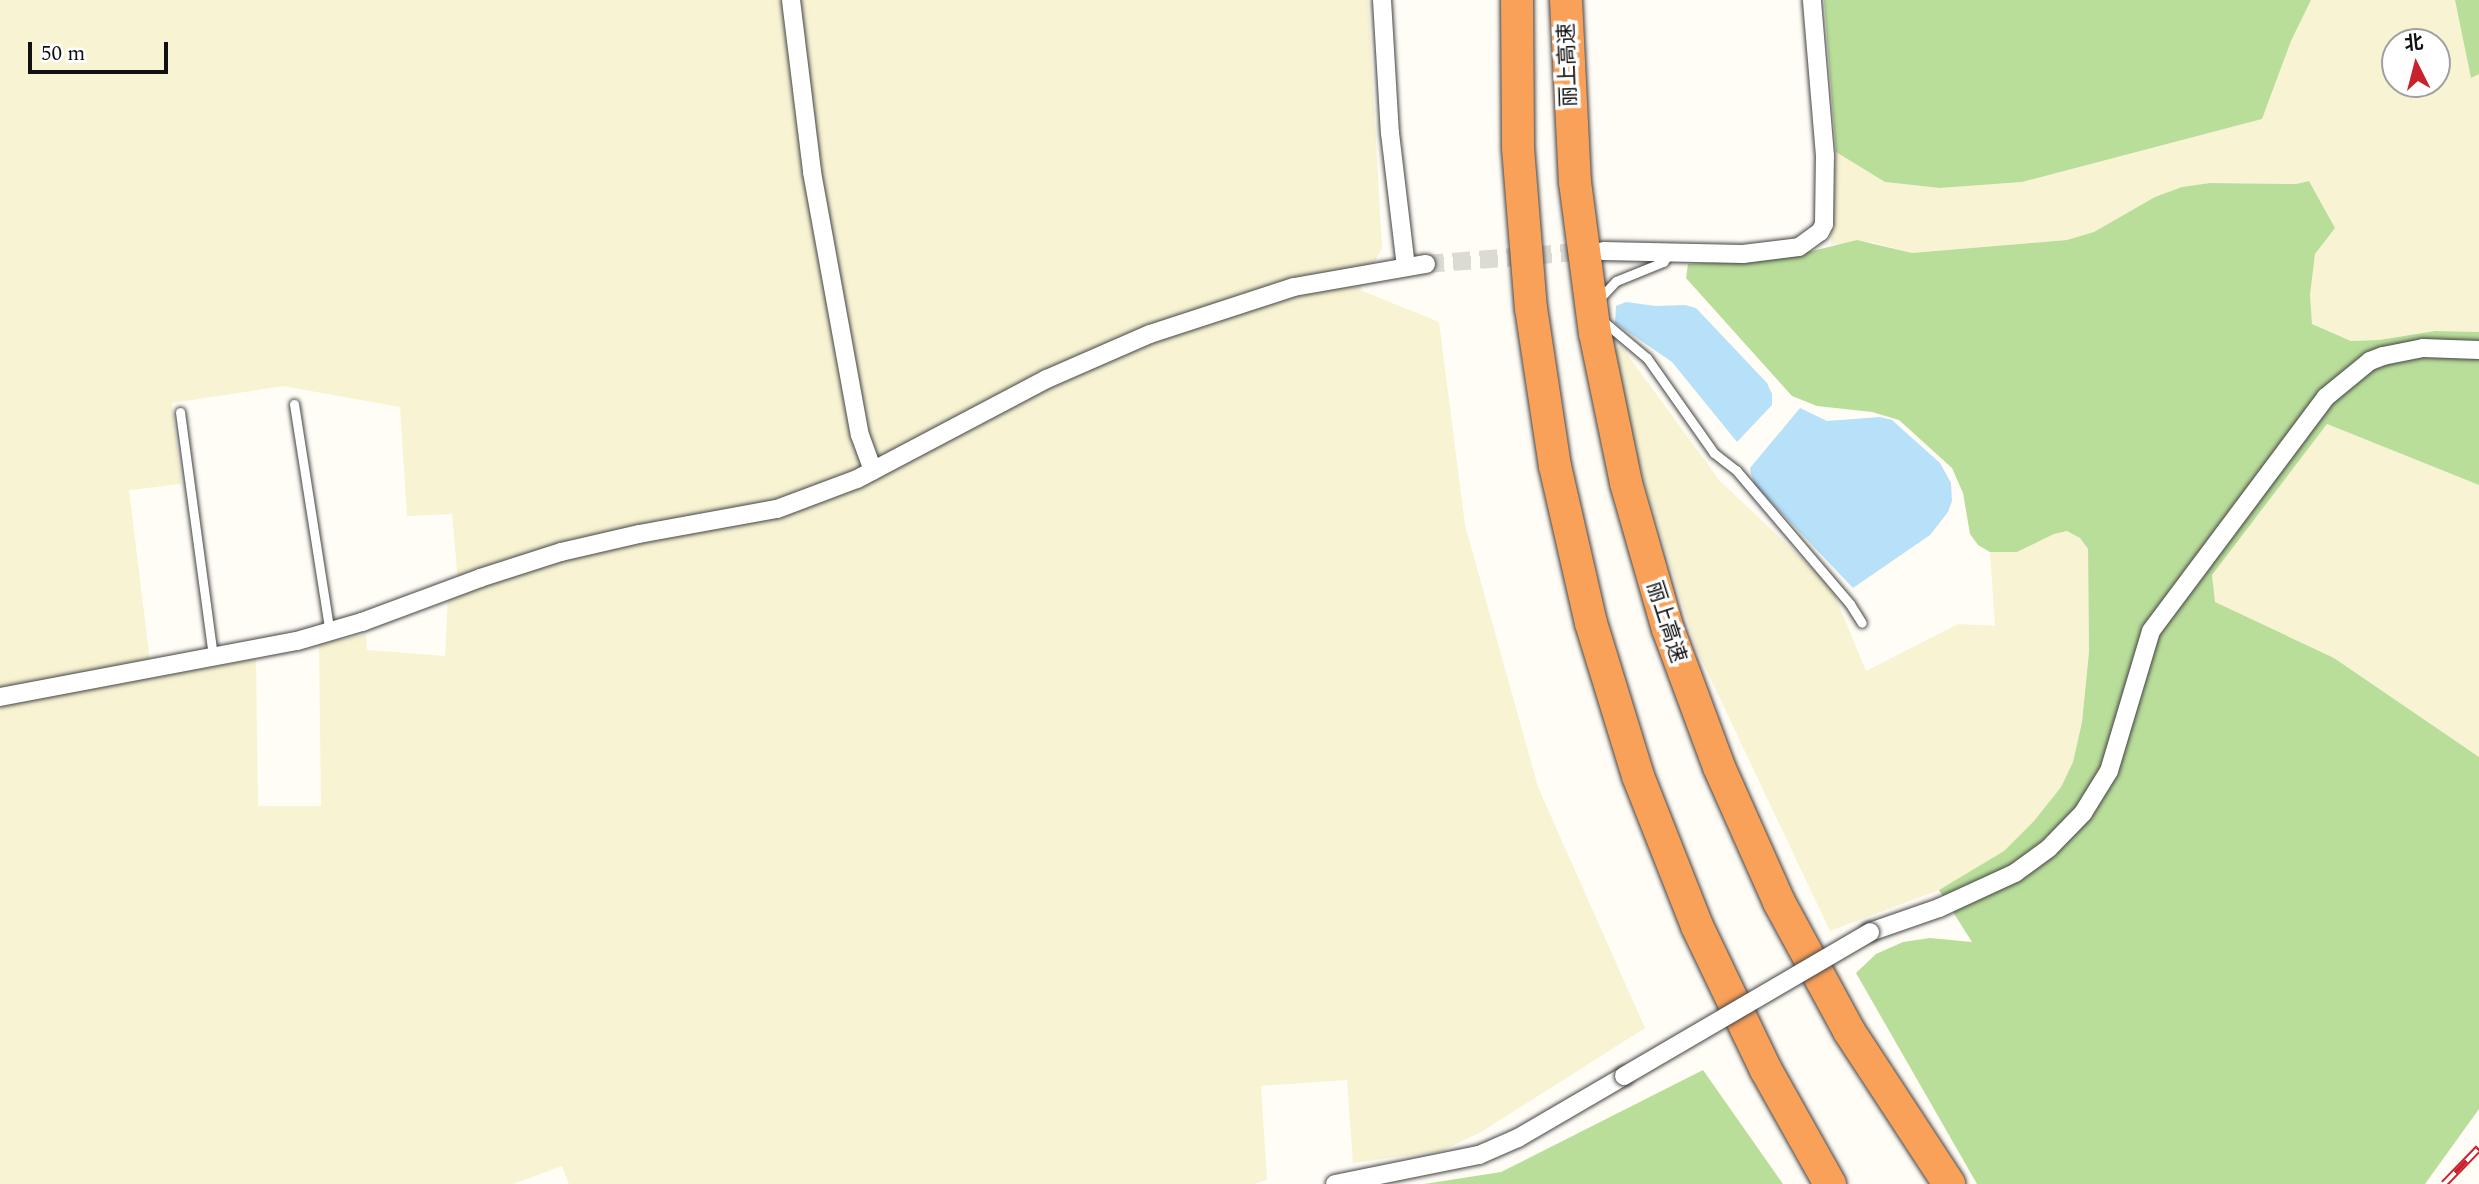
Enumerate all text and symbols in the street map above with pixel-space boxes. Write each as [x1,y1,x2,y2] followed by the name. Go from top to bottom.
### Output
[1554,23,1582,107] street label: 丽上高速
[32,28,172,72] scale bar
[2381,28,2451,98] north arrow
[2403,28,2425,59] text: 北
[41,38,85,70] text: 50 m
[1641,578,1691,666] street label: 丽上高速

